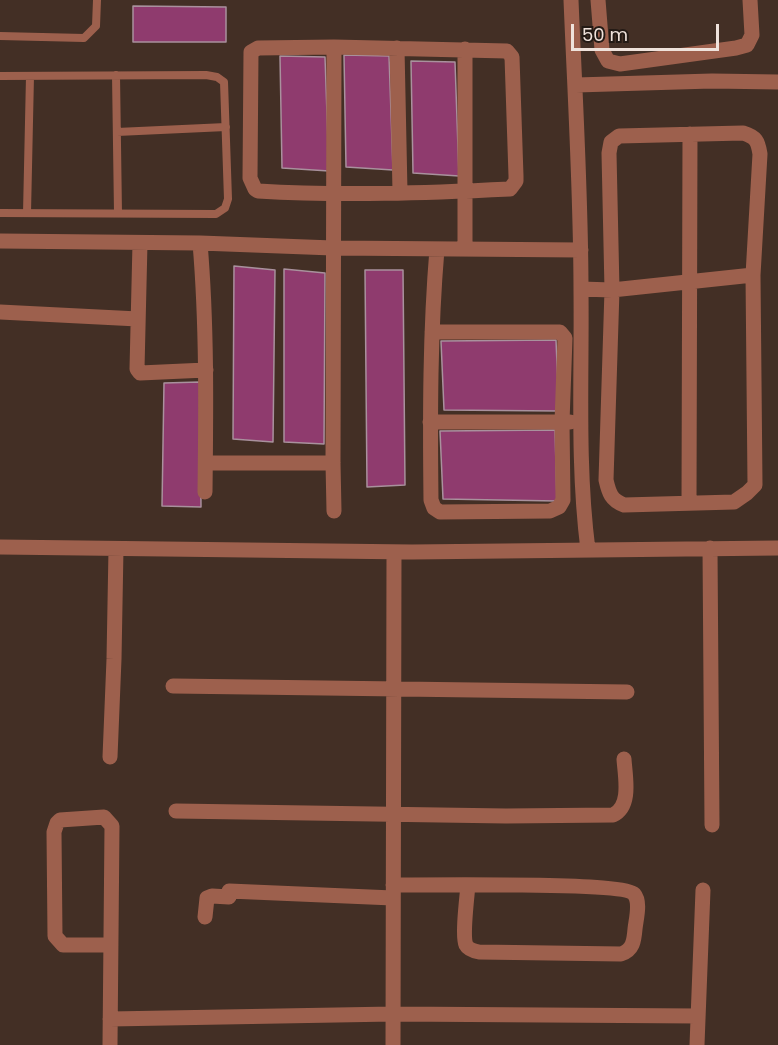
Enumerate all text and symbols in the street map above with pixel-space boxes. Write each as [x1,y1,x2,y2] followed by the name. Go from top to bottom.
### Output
[574,12,722,50] scale bar
[582,22,628,47] text: 50 m

